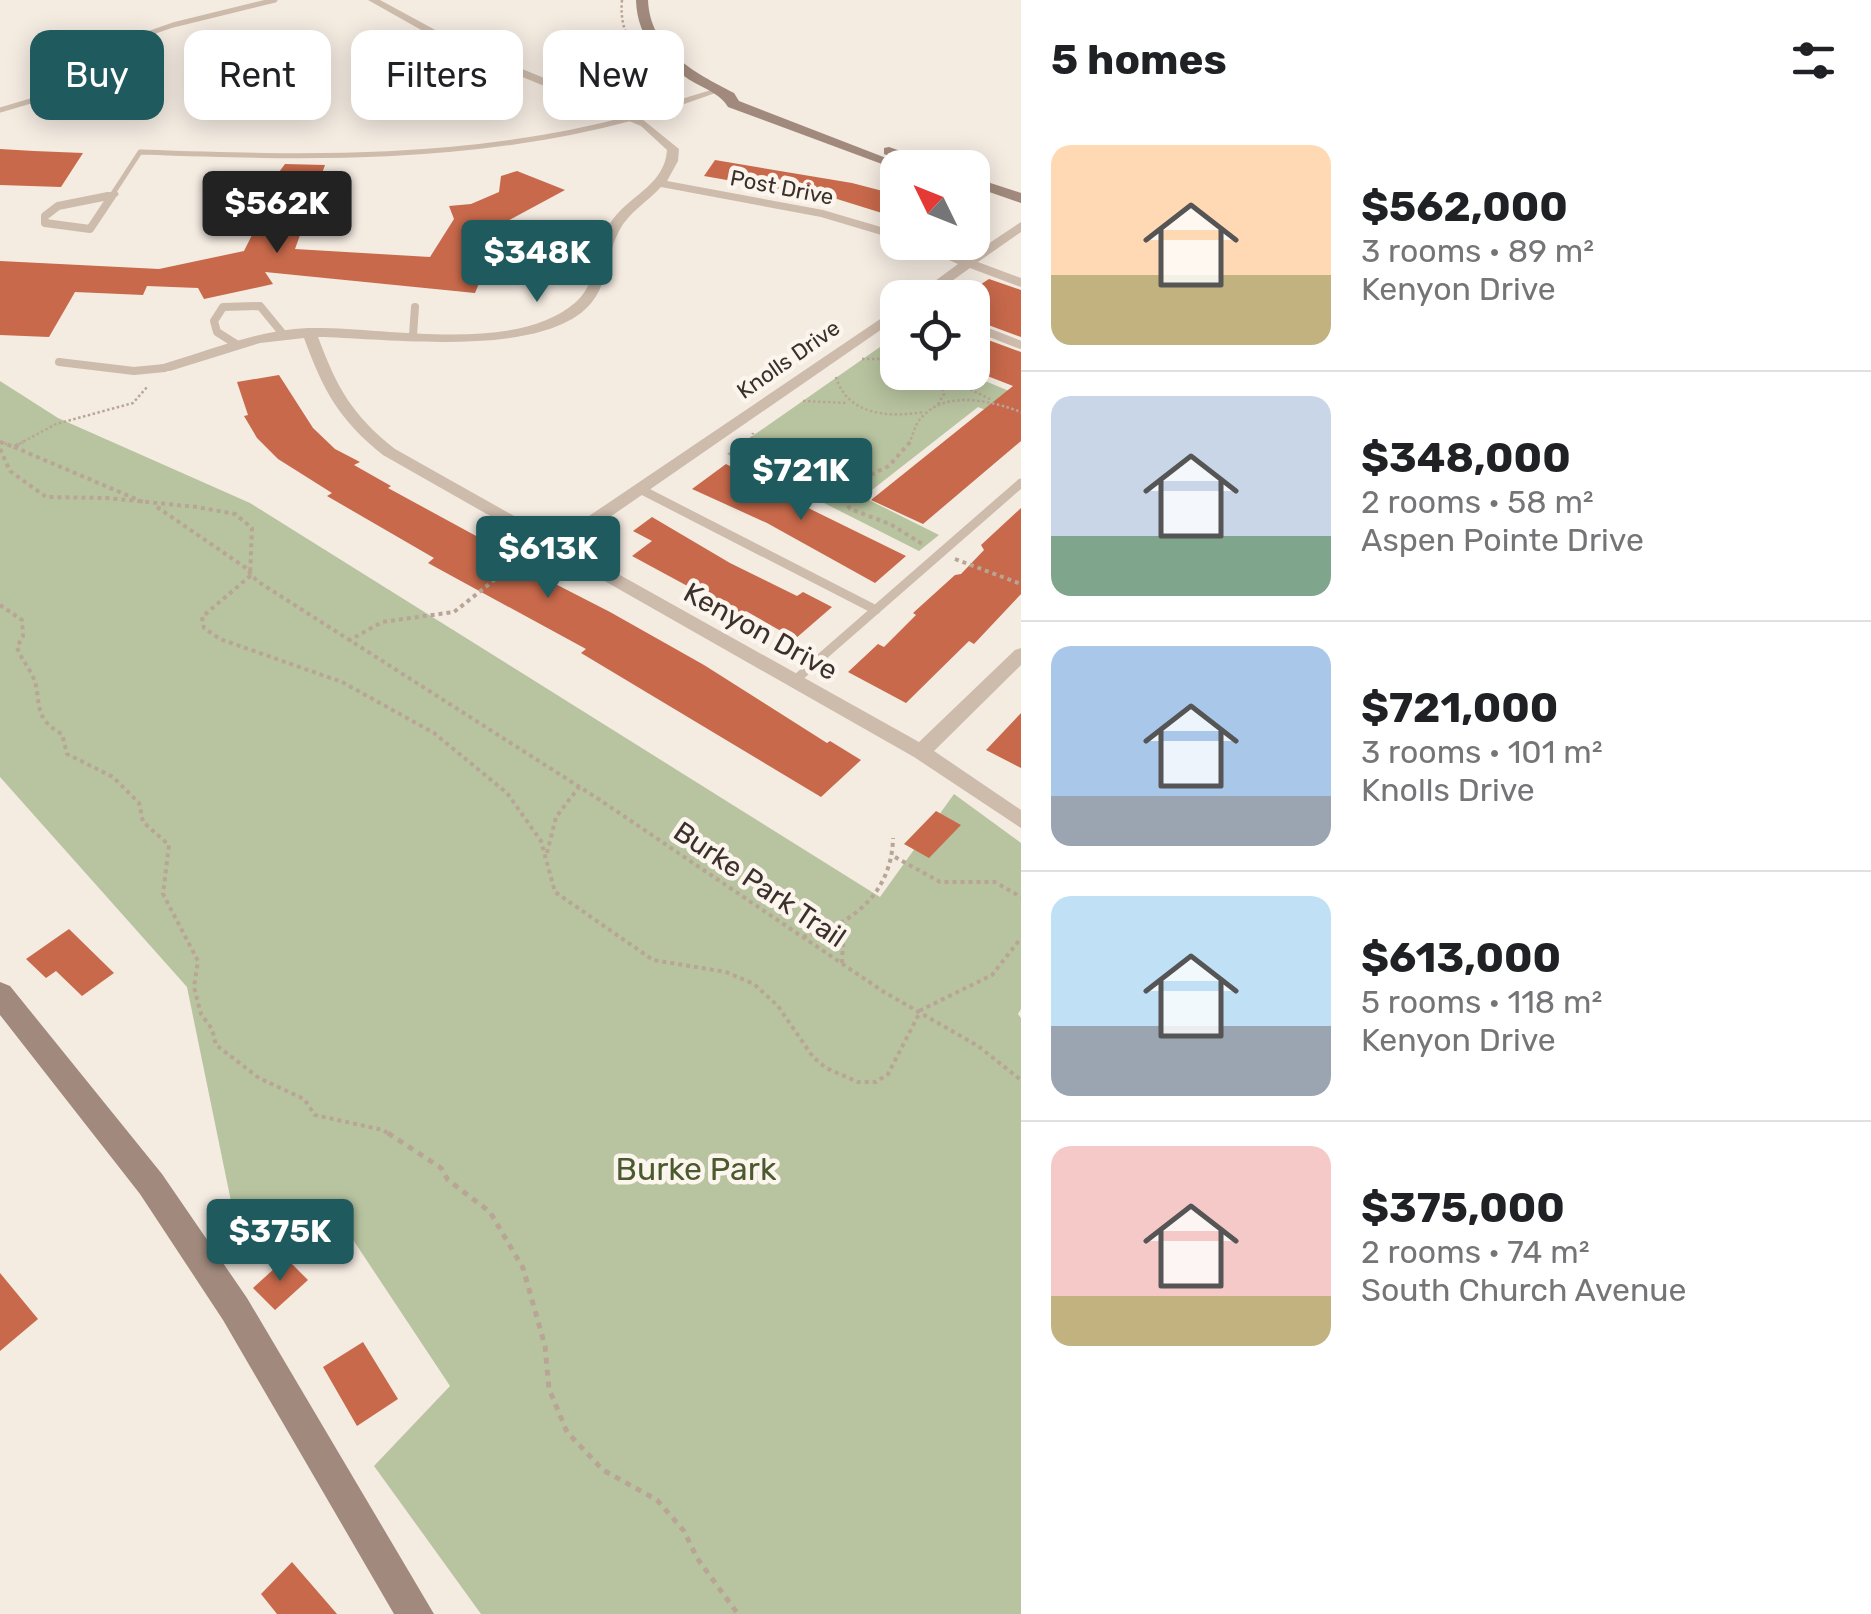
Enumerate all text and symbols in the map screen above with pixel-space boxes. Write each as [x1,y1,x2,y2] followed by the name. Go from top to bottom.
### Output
[30,30,164,120] chip: Buy
[184,30,331,120] chip: Rent
[351,30,523,120] chip: Filters
[543,30,684,120] chip: New
[1786,33,1841,88] icon: filters
[1051,35,1227,85] text: 5 homes
[880,150,990,260] north arrow
[880,150,990,390] map controls
[728,164,836,211] street label: Post Drive
[207,171,347,256] pin: $562K
[1361,182,1568,232] text: $562,000
[225,184,329,222] text: $562K
[1131,185,1251,305] icon: home
[467,220,607,305] pin: $348K
[1361,232,1594,270] text: 3 rooms · 89 m²
[483,233,591,271] text: $348K
[1361,270,1556,308] text: Kenyon Drive
[880,280,990,390] button: locate
[732,314,845,405] street label: Knolls Drive
[1361,433,1571,483] text: $348,000
[1131,436,1251,556] icon: home
[731,438,871,523] pin: $721K
[752,451,850,489] text: $721K
[1361,483,1594,521] text: 2 rooms · 58 m²
[478,516,618,601] pin: $613K
[1361,521,1644,559] text: Aspen Pointe Drive
[498,529,598,567] text: $613K
[678,576,843,687] street label: Kenyon Drive
[1361,683,1558,733] text: $721,000
[1131,686,1251,806] icon: home
[1361,733,1603,771] text: 3 rooms · 101 m²
[1361,771,1535,809] text: Knolls Drive
[668,815,852,954] street label: Burke Park Trail
[1361,933,1561,983] text: $613,000
[1131,936,1251,1056] icon: home
[1361,983,1602,1021] text: 5 rooms · 118 m²
[1361,1021,1556,1059] text: Kenyon Drive
[616,1150,777,1188] park label: Burke Park
[1361,1183,1565,1233] text: $375,000
[1131,1186,1251,1306] icon: home
[210,1199,350,1284] pin: $375K
[229,1212,331,1250] text: $375K
[1361,1233,1590,1271] text: 2 rooms · 74 m²
[1361,1271,1687,1309] text: South Church Avenue

